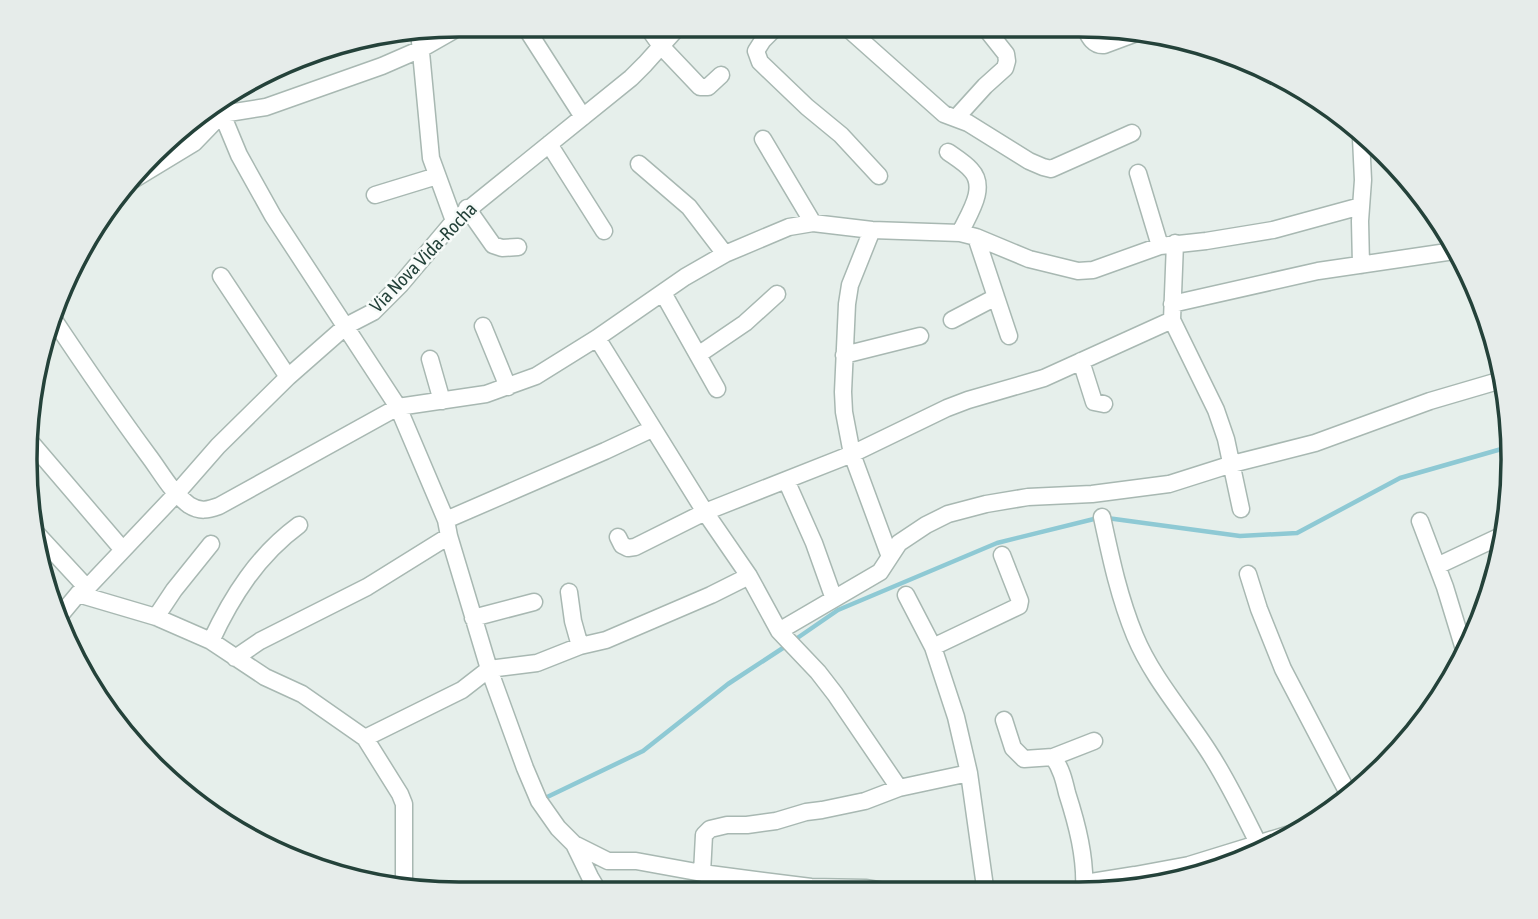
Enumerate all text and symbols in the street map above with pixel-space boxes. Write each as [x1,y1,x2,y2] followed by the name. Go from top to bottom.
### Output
[365,198,481,316] street label: Via Nova Vida-Rocha

